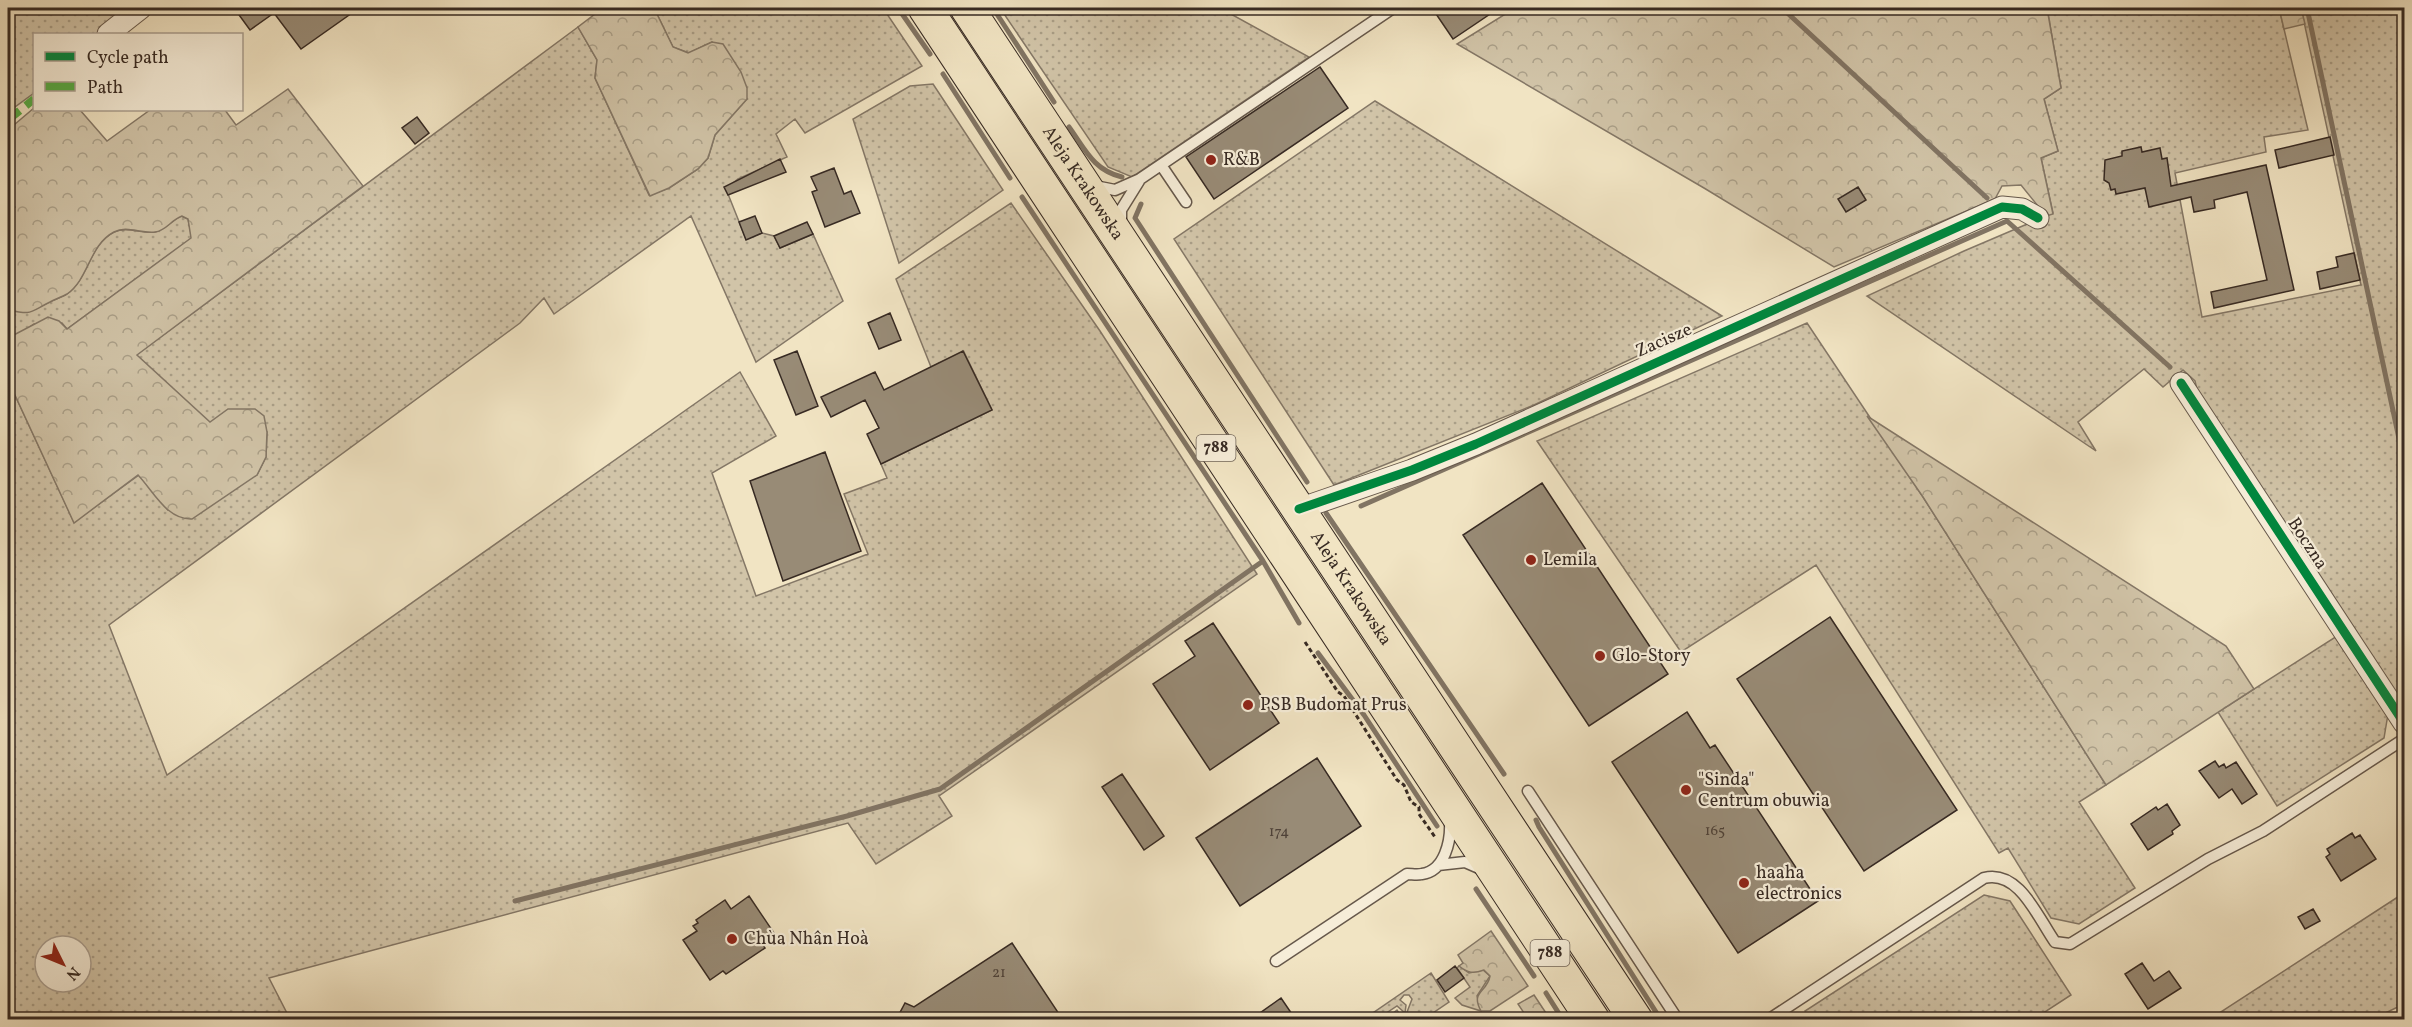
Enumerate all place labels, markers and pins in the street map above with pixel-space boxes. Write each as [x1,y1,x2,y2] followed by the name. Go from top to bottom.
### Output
[1223,148,1260,173] place label: R&B
[1204,153,1218,167] marker: R&B
[1543,548,1597,573] place label: Lemila
[1524,553,1538,567] marker: Lemila
[1612,644,1691,669] place label: Glo-Story
[1593,649,1607,663] marker: Glo-Story
[1260,693,1407,718] place label: PSB Budomat Prus
[1241,698,1255,712] marker: PSB Budomat Prus
[1698,768,1830,814] place label: "Sinda" Centrum obuwia
[1679,783,1693,797] marker: "Sinda" Centrum obuwia
[1756,861,1842,907] place label: haaha electronics
[1737,876,1751,890] marker: haaha electronics
[744,927,869,952] place label: Chùa Nhân Hoà
[725,932,739,946] marker: Chùa Nhân Hoà

